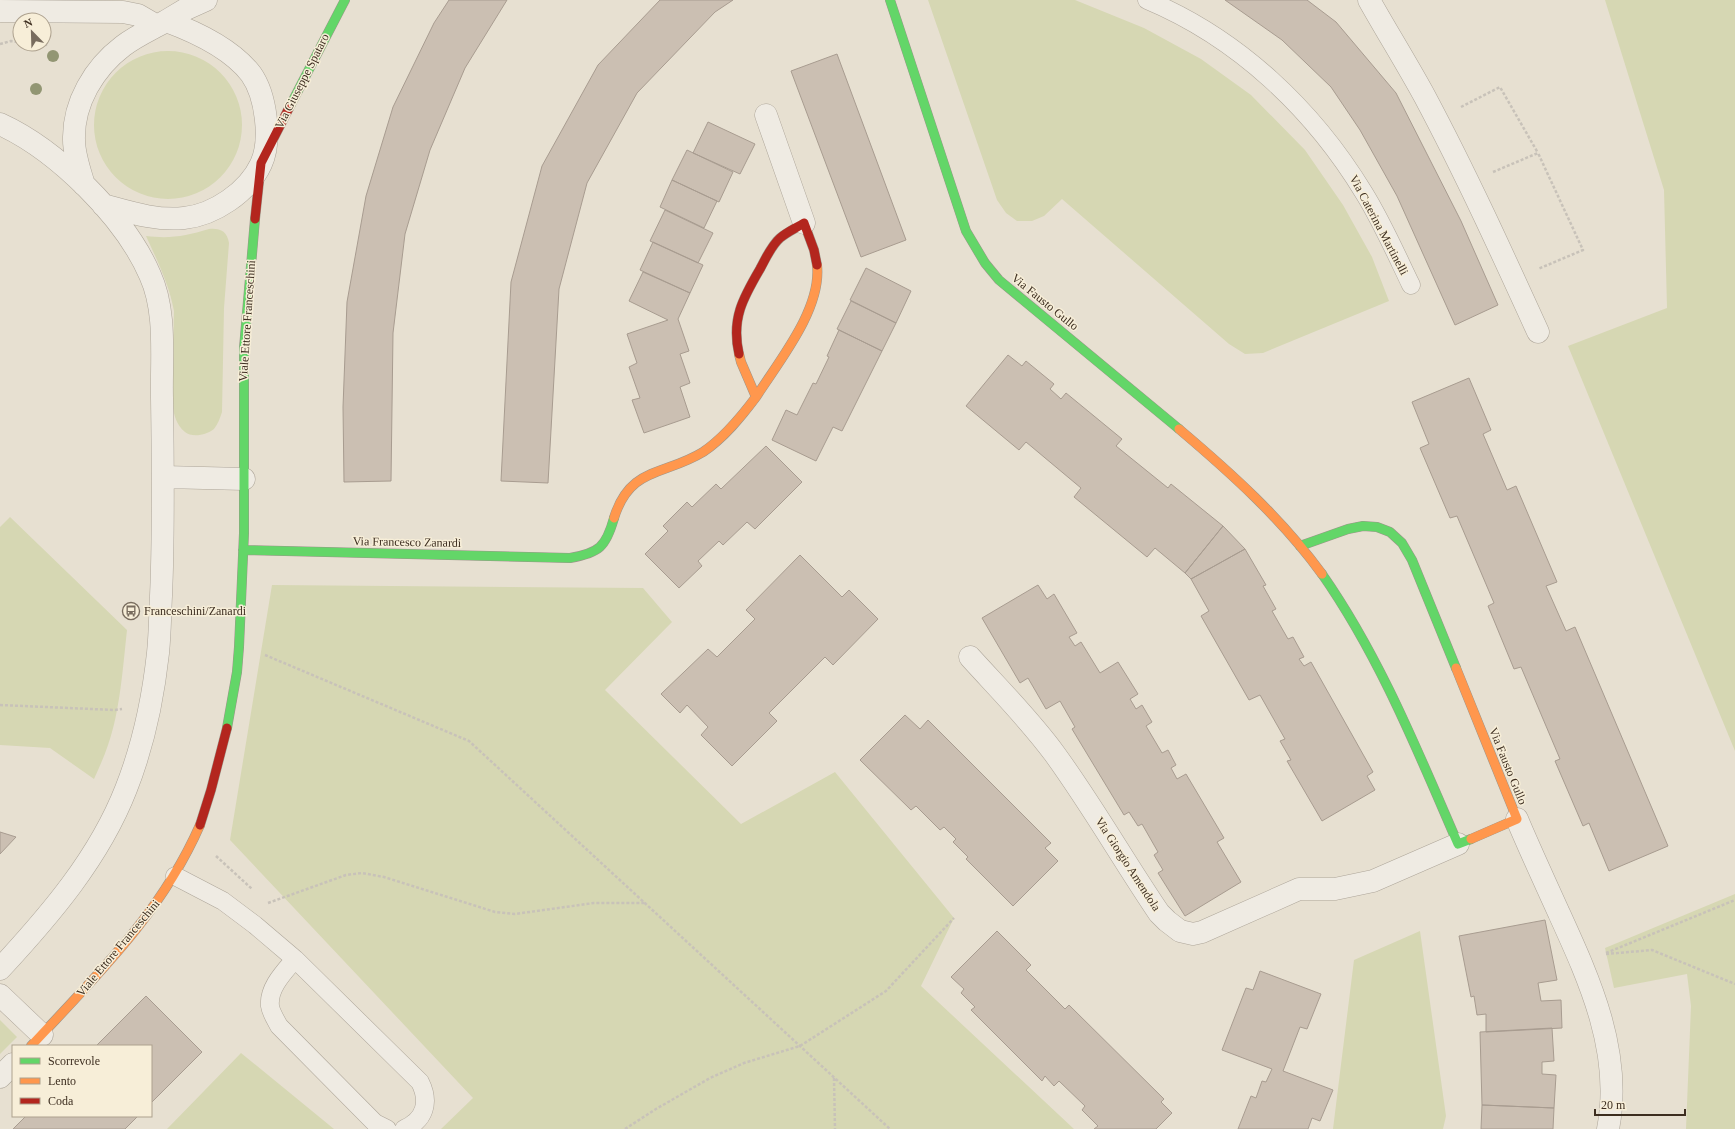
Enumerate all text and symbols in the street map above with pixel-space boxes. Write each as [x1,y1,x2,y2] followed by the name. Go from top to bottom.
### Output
[12,12,52,52] north arrow
[22,16,34,30] text: N
[272,31,332,131] street label: Via Giuseppe Spataro
[1347,173,1412,278] street label: Via Caterina Martinelli
[236,259,258,382] street label: Viale Ettore Franceschini
[1009,271,1081,333] street label: Via Fausto Gullo
[353,534,462,550] street label: Via Francesco Zanardi
[121,601,141,621] bus stop icon: Franceschini/Zanardi
[144,604,247,618] place label: Franceschini/Zanardi
[1486,725,1530,807] street label: Via Fausto Gullo
[1092,814,1164,914] street label: Via Giorgio Amendola
[73,896,163,999] street label: Viale Ettore Franceschini
[12,1045,152,1117] legend
[48,1054,100,1068] text: Scorrevole
[48,1074,76,1088] text: Lento
[1595,1091,1685,1117] scale bar
[48,1094,74,1108] text: Coda
[1601,1098,1626,1112] text: 20 m

